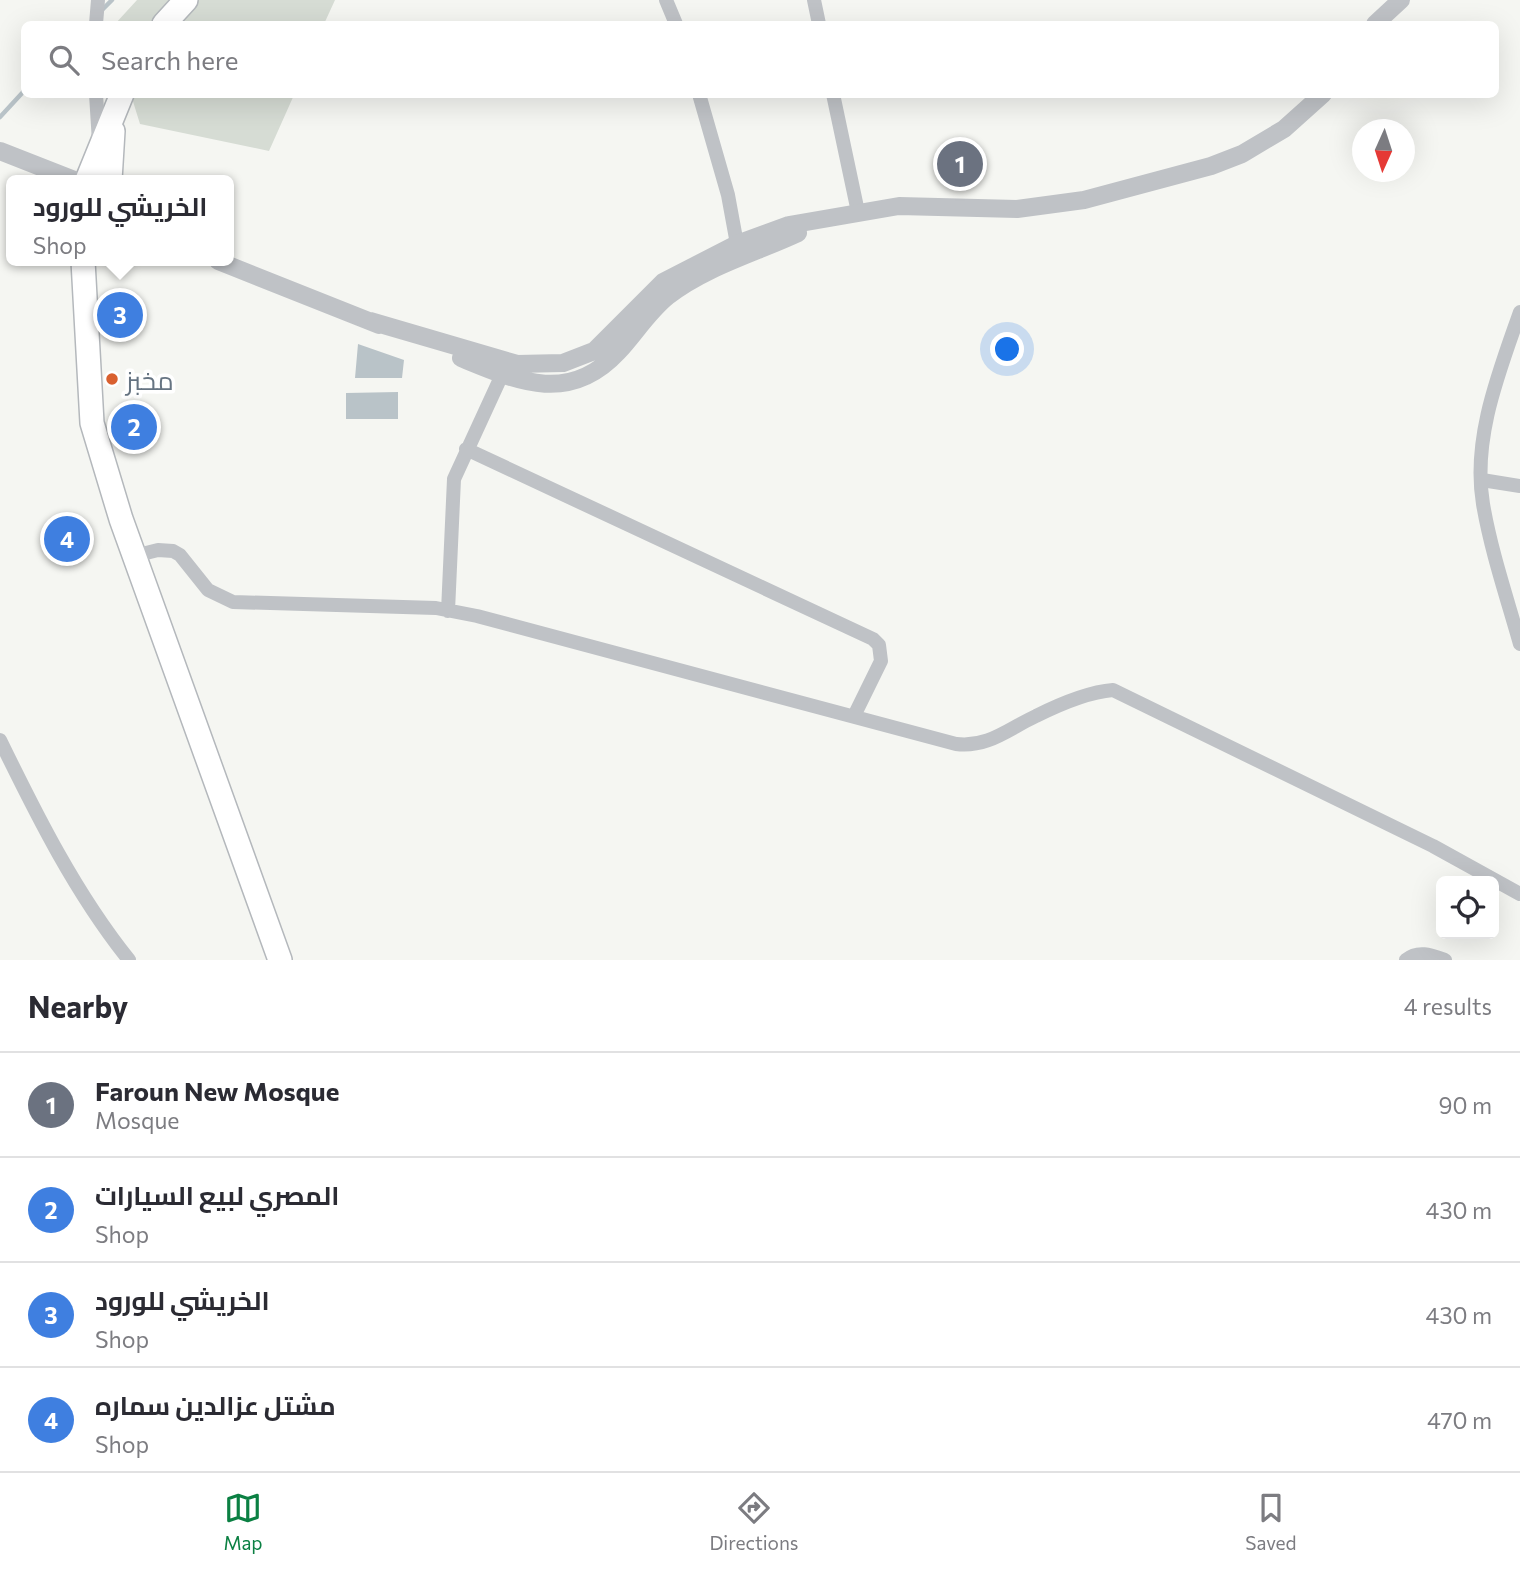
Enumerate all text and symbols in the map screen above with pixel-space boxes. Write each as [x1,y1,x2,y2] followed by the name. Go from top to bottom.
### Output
[21,21,1499,98] search box
[45,41,83,79] icon: search
[101,44,239,75] text: Search here
[1352,119,1415,182] north arrow
[937,138,983,190] pin: 1
[6,175,234,266] popup
[33,190,207,221] text: الخريشي للورود
[33,231,87,259] text: Shop
[97,289,143,341] pin: 3
[990,332,1024,366] your location
[124,364,174,396] place label: مخبز
[104,371,120,387] marker: مخبز
[111,401,157,453] pin: 2
[44,513,90,565] pin: 4
[1436,876,1499,939] map controls
[1436,876,1499,939] button: locate
[28,987,128,1024] text: Nearby
[1404,992,1492,1020] text: 4 results
[95,1075,339,1106] text: Faroun New Mosque
[46,1091,56,1119] text: 1
[1439,1091,1492,1119] text: 90 m
[95,1106,179,1134] text: Mosque
[95,1179,339,1210] text: المصري لبيع السيارات
[44,1196,58,1224] text: 2
[1426,1196,1492,1224] text: 430 m
[95,1220,149,1248] text: Shop
[95,1284,270,1315] text: الخريشي للورود
[44,1301,58,1329] text: 3
[1426,1301,1492,1329] text: 430 m
[95,1325,149,1353] text: Shop
[95,1389,336,1420] text: مشتل عزالدين سماره
[44,1406,58,1434] text: 4
[1427,1406,1492,1434] text: 470 m
[95,1430,149,1458] text: Shop
[223,1489,263,1554] tab: Map
[709,1489,799,1554] tab: Directions
[1245,1489,1297,1554] tab: Saved

